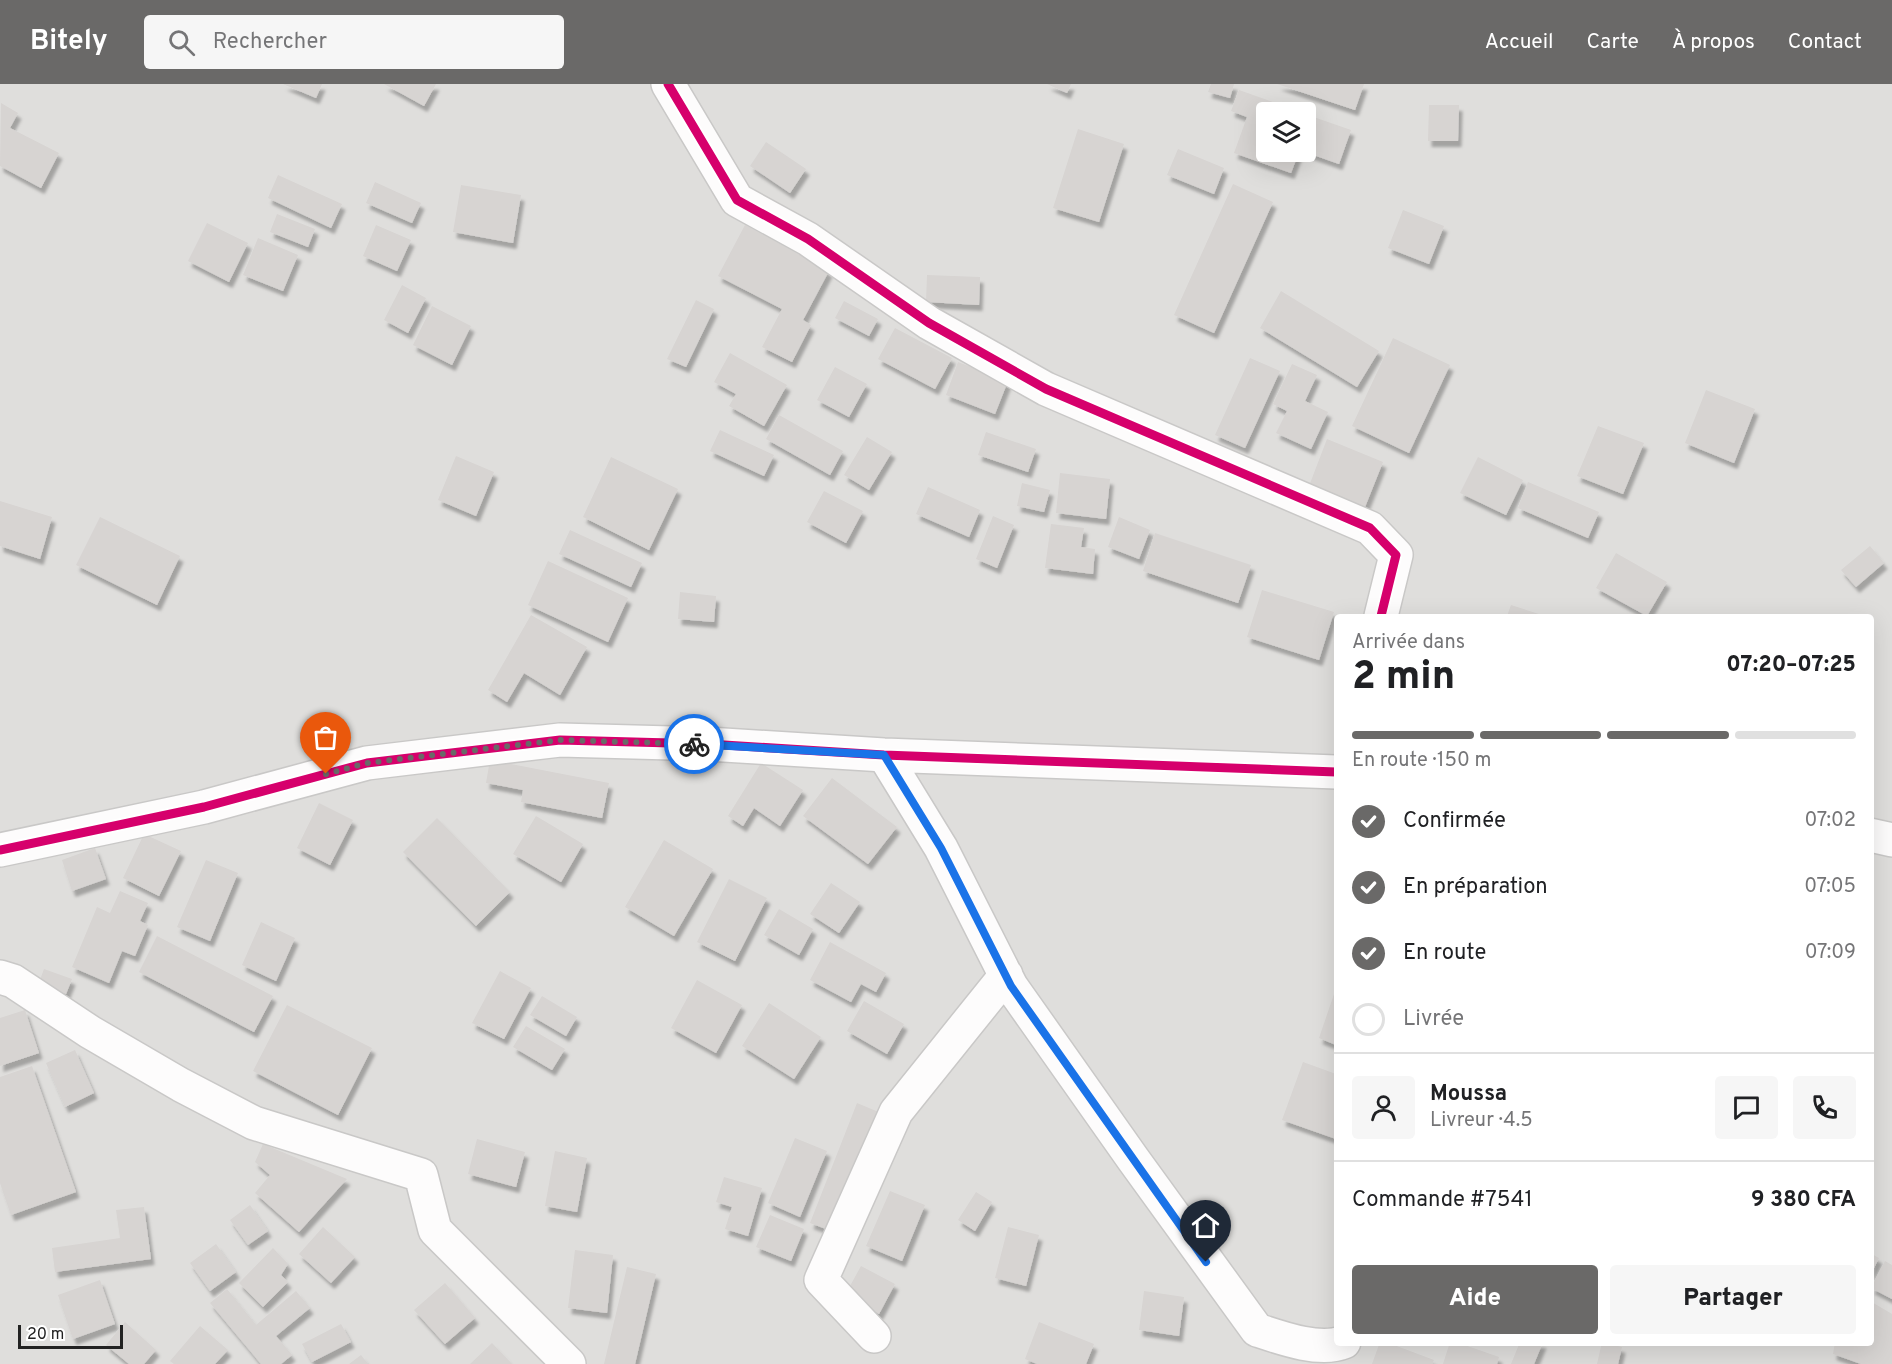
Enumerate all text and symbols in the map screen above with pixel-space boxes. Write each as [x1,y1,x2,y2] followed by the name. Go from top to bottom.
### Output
[144,15,564,69] search box
[30,24,108,60] text: Bitely
[165,26,198,59] icon: search
[213,29,327,56] text: Rechercher
[1485,29,1554,56] text: Accueil
[1587,29,1639,56] text: Carte
[1672,29,1755,56] text: À propos
[1788,29,1862,56] text: Contact
[1256,102,1316,162] map controls
[1256,102,1316,162] button: layers
[1352,630,1465,656] text: Arrivée dans
[1726,652,1856,679] text: 07:20–07:25
[1352,654,1455,703] text: 2 min
[300,712,351,774] pin
[664,714,724,774] courier
[309,721,342,754] icon: bag
[678,728,711,761] icon: bike
[1352,748,1491,774] text: En route · 150 m
[1352,805,1385,838] icon: check
[1403,808,1506,835] text: Confirmée
[1805,808,1856,834] text: 07:02
[1352,871,1385,904] icon: check
[1403,874,1548,901] text: En préparation
[1804,874,1856,900] text: 07:05
[1352,937,1385,970] icon: check
[1403,940,1486,967] text: En route
[1805,940,1856,966] text: 07:09
[1403,1006,1464,1033] text: Livrée
[1352,1076,1415,1139] button: person
[1715,1076,1778,1139] button: chat
[1793,1076,1856,1139] button: phone
[1430,1081,1507,1108] text: Moussa
[1430,1108,1533,1134] text: Livreur · 4.5
[1352,1187,1533,1214] text: Commande #7541
[1751,1187,1856,1214] text: 9 380 CFA
[1180,1200,1231,1262] pin
[1189,1209,1222,1242] icon: home
[1352,1265,1598,1334] button: Aide
[1610,1265,1856,1334] button: Partager
[18,1322,123,1350] scale bar
[27,1325,64,1345] text: 20 m

